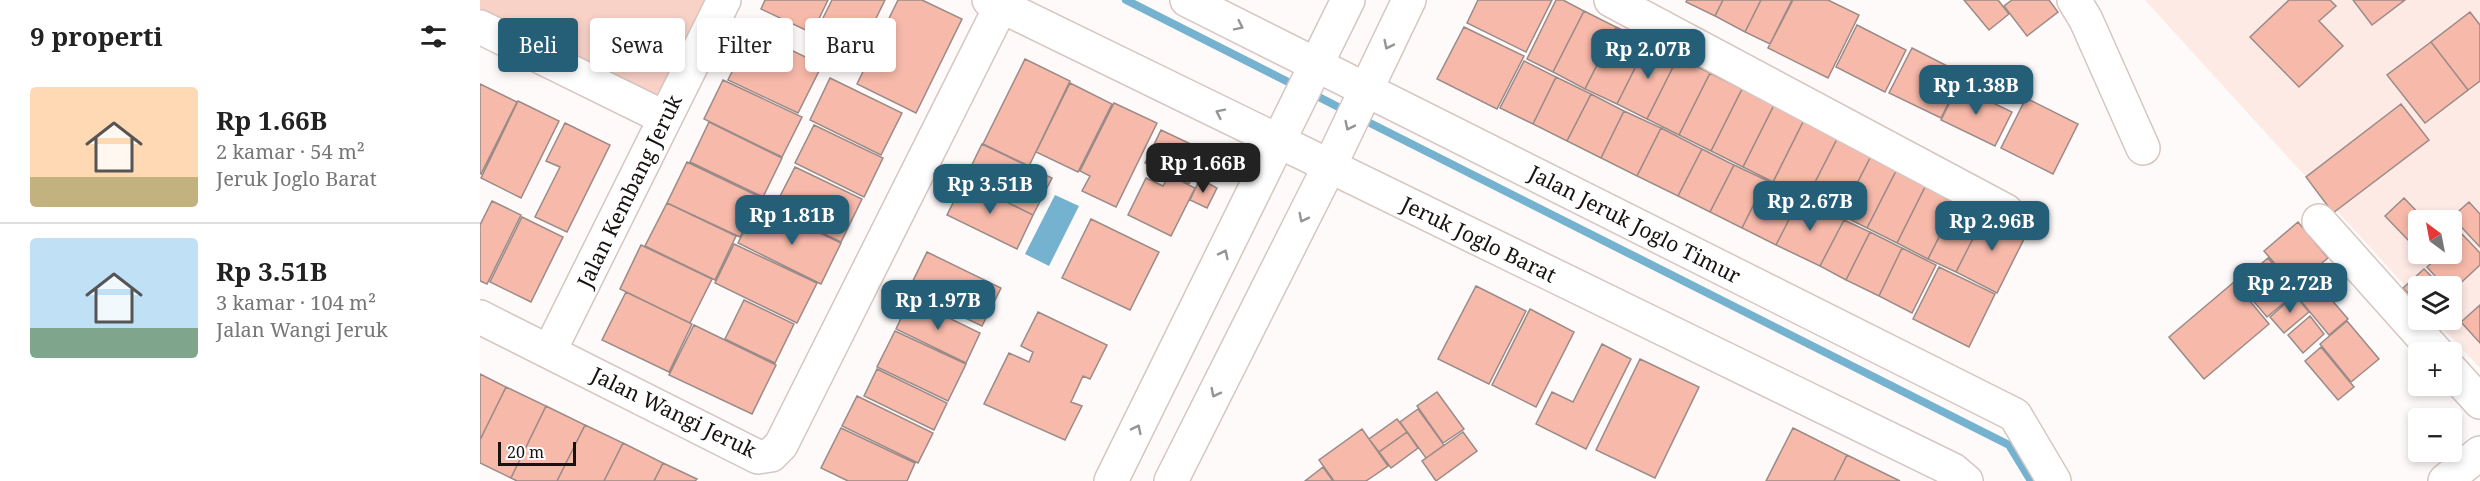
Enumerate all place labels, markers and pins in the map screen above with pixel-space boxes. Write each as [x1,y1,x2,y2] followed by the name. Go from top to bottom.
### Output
[1586,29,1710,80] pin: Rp 2.07B
[1914,65,2038,116] pin: Rp 1.38B
[1141,143,1265,194] pin: Rp 1.66B
[928,164,1052,215] pin: Rp 3.51B
[1748,181,1872,232] pin: Rp 2.67B
[730,195,854,246] pin: Rp 1.81B
[1930,201,2054,252] pin: Rp 2.96B
[2228,263,2352,314] pin: Rp 2.72B
[876,280,1000,331] pin: Rp 1.97B

